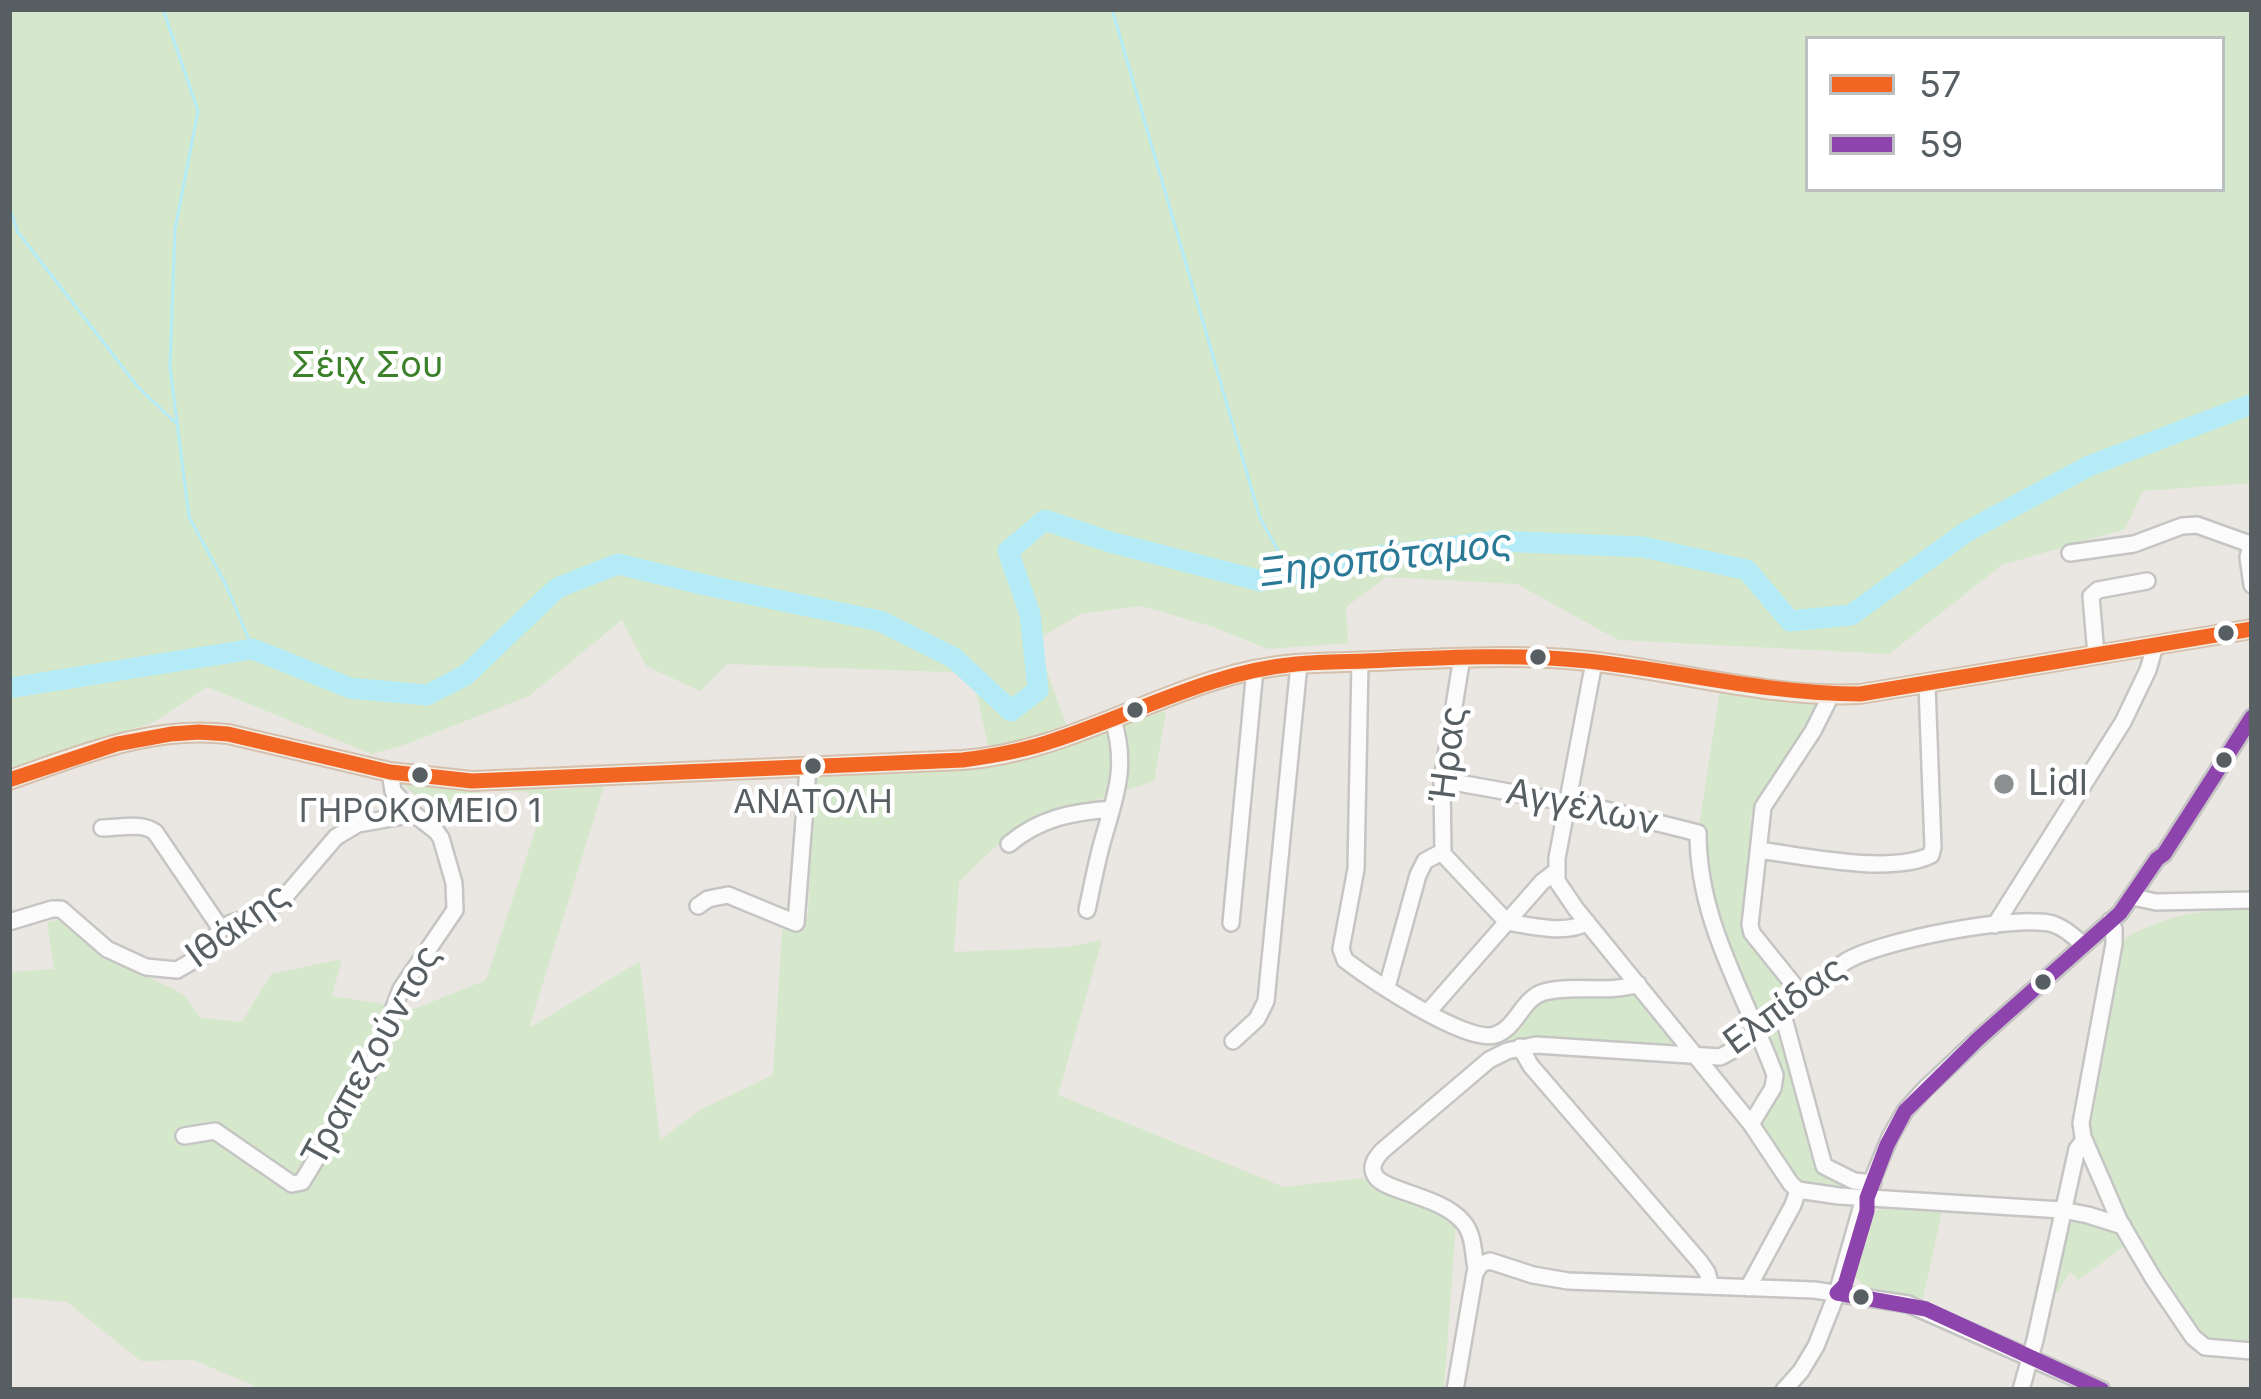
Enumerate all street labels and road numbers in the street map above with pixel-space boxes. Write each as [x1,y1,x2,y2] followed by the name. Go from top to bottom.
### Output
[1422,704,1476,806] street label: Ήρας
[1502,771,1662,845] street label: Αγγέλων
[178,874,298,978] street label: Ιθάκης
[293,938,451,1174] street label: Τραπεζούντος
[1716,948,1854,1064] street label: Ελπίδας

